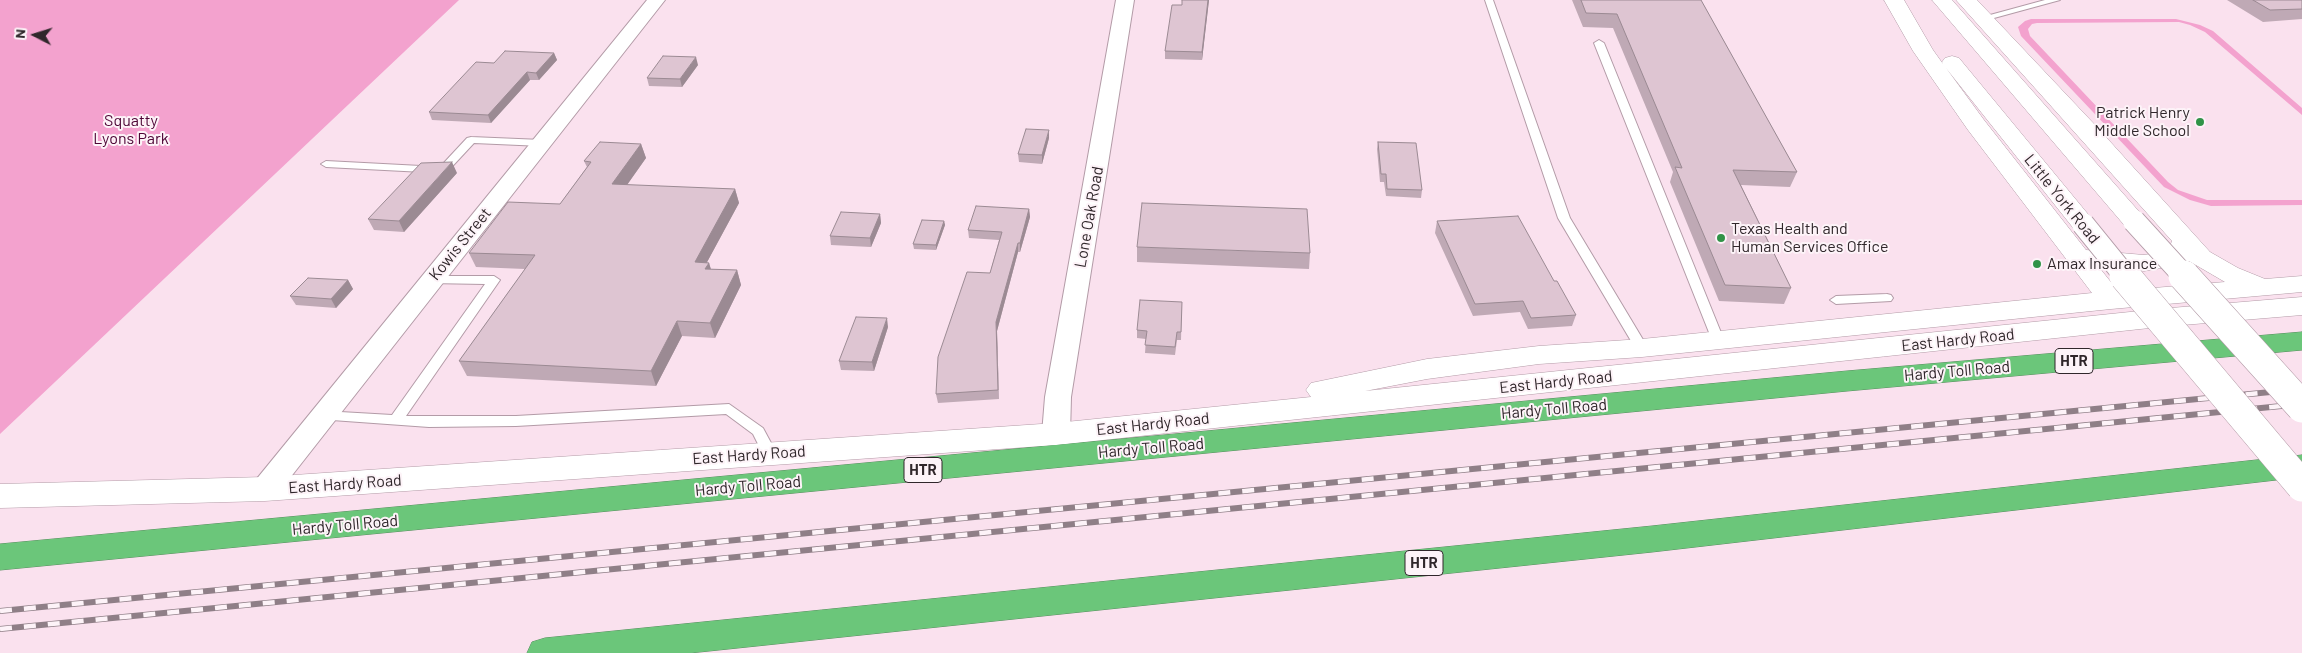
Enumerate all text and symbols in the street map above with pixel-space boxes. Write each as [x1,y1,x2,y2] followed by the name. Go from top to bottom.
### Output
[10,10,60,60] north arrow
[11,28,28,39] text: N
[2094,103,2190,141] place label: Patrick Henry Middle School
[93,111,169,149] park label: Squatty Lyons Park
[2194,116,2206,128] marker: Patrick Henry Middle School
[2020,150,2104,248] street label: Little York Road
[1071,165,1107,269] street label: Lone Oak Road
[425,204,495,284] street label: Kowis Street
[1731,219,1888,257] place label: Texas Health and Human Services Office
[1715,232,1727,244] marker: Texas Health and Human Services Office
[2047,254,2157,274] place label: Amax Insurance
[2031,258,2043,270] marker: Amax Insurance
[1900,325,2016,355] street label: East Hardy Road
[2055,348,2093,374] road number: HTR
[1903,357,2011,385] street label: Hardy Toll Road
[1498,367,1614,397] street label: East Hardy Road
[1500,395,1608,423] street label: Hardy Toll Road
[1095,409,1211,439] street label: East Hardy Road
[1097,434,1205,462] street label: Hardy Toll Road
[692,441,806,469] street label: East Hardy Road
[904,458,942,482] road number: HTR
[288,470,402,498] street label: East Hardy Road
[694,472,802,500] street label: Hardy Toll Road
[291,511,399,539] street label: Hardy Toll Road
[1405,550,1443,576] road number: HTR

